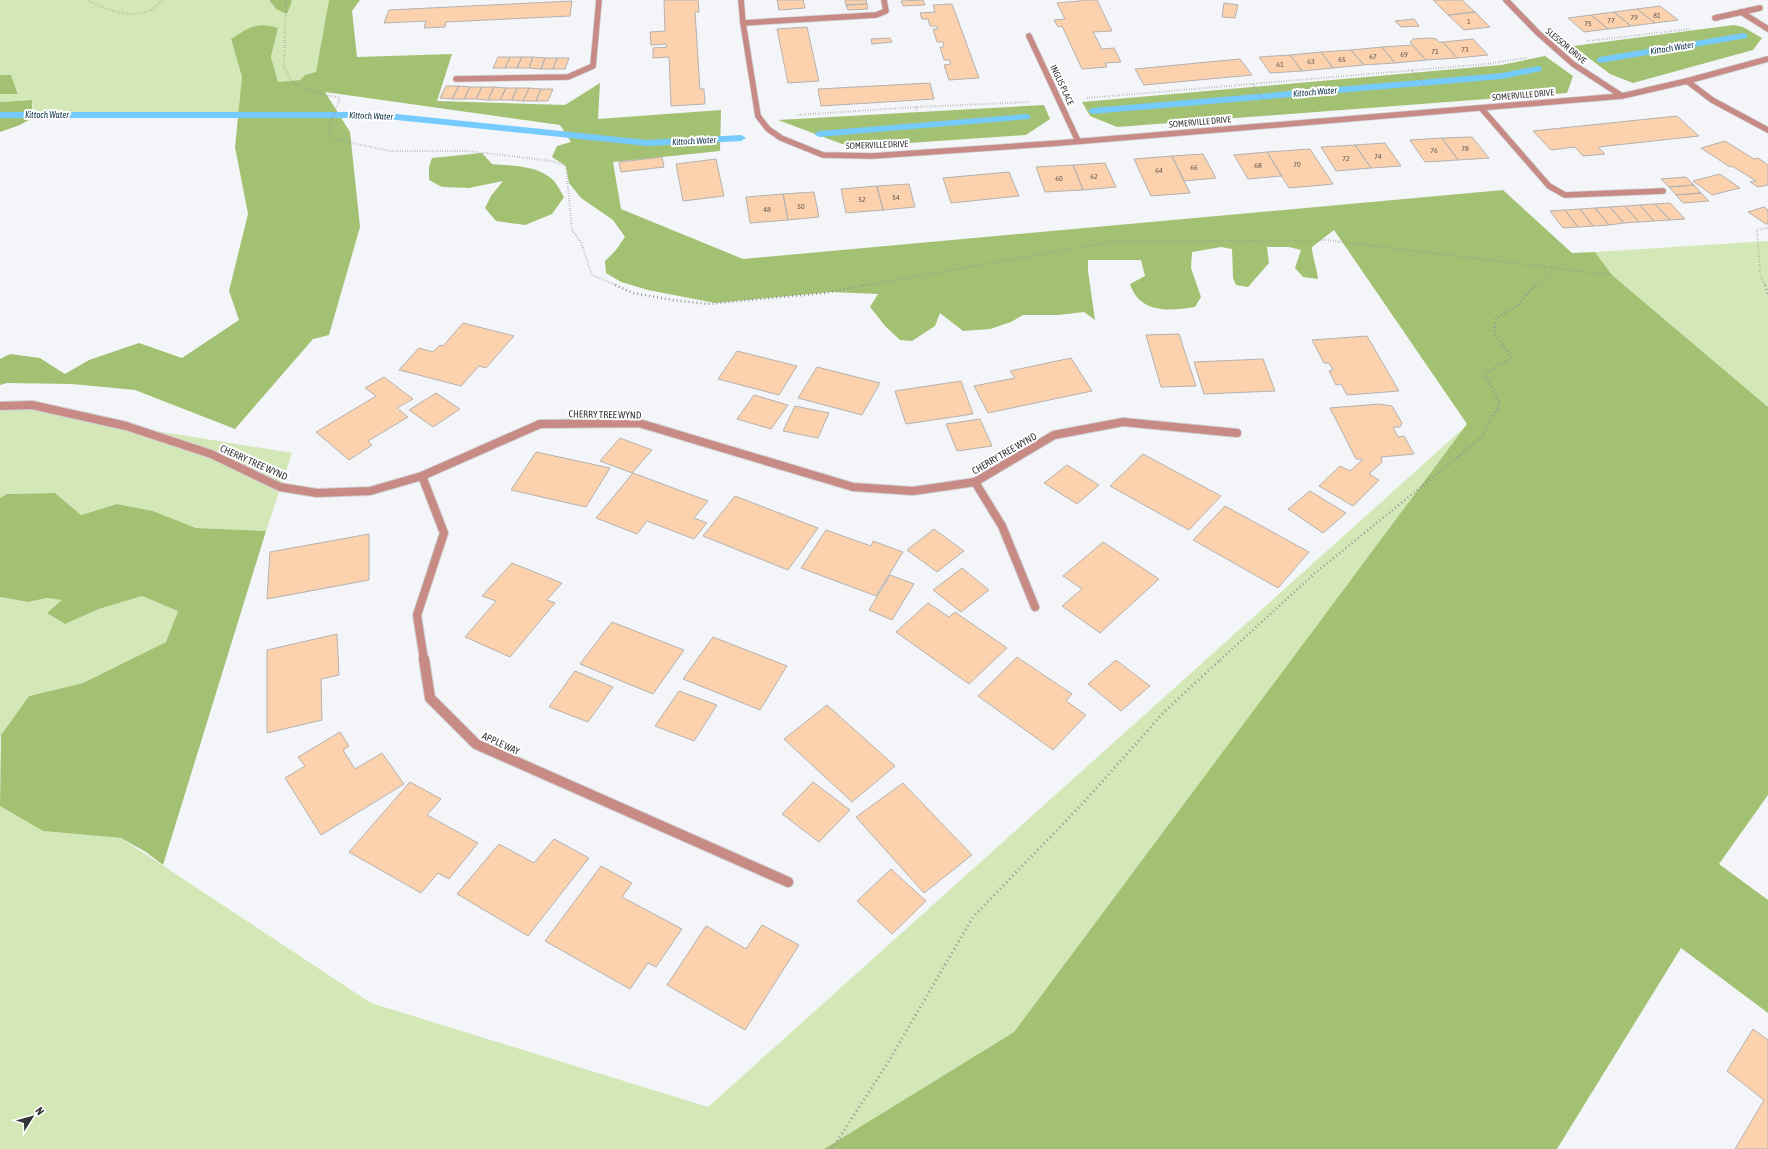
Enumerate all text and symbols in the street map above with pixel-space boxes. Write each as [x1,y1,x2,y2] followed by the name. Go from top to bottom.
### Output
[1653,11,1661,20] house number: 81
[1630,13,1638,22] house number: 79
[1607,16,1615,25] house number: 77
[1467,17,1471,26] house number: 1
[1584,19,1592,28] house number: 75
[1544,26,1588,66] street label: SLESSOR DRIVE
[1650,40,1695,56] water label: Kittoch Water
[1461,45,1469,54] house number: 73
[1431,47,1439,56] house number: 71
[1400,50,1408,59] house number: 69
[1369,52,1377,61] house number: 67
[1338,55,1346,64] house number: 65
[1307,57,1315,66] house number: 63
[1276,60,1284,69] house number: 61
[1048,63,1076,107] street label: INGLIS PLACE
[1293,85,1338,99] water label: Kittoch Water
[1492,87,1555,103] street label: SOMERVILLE DRIVE
[25,110,69,120] water label: Kittoch Water
[349,110,393,122] water label: Kittoch Water
[1169,114,1232,130] street label: SOMERVILLE DRIVE
[672,135,717,147] water label: Kittoch Water
[846,139,908,151] street label: SOMERVILLE DRIVE
[1461,144,1469,153] house number: 78
[1430,146,1438,155] house number: 76
[1374,152,1382,161] house number: 74
[1342,154,1350,163] house number: 72
[1293,160,1301,169] house number: 70
[1254,161,1262,170] house number: 68
[1190,163,1198,172] house number: 66
[1155,166,1163,175] house number: 64
[1090,172,1098,181] house number: 62
[1055,174,1063,183] house number: 60
[892,193,900,202] house number: 54
[858,195,866,204] house number: 52
[797,202,805,211] house number: 50
[763,205,771,214] house number: 48
[569,408,642,421] street label: CHERRY TREE WYND
[970,430,1039,476] street label: CHERRY TREE WYND
[218,443,290,482] street label: CHERRY TREE WYND
[480,730,522,757] street label: APPLE WAY
[12,1097,52,1137] north arrow
[33,1105,47,1117] text: N

